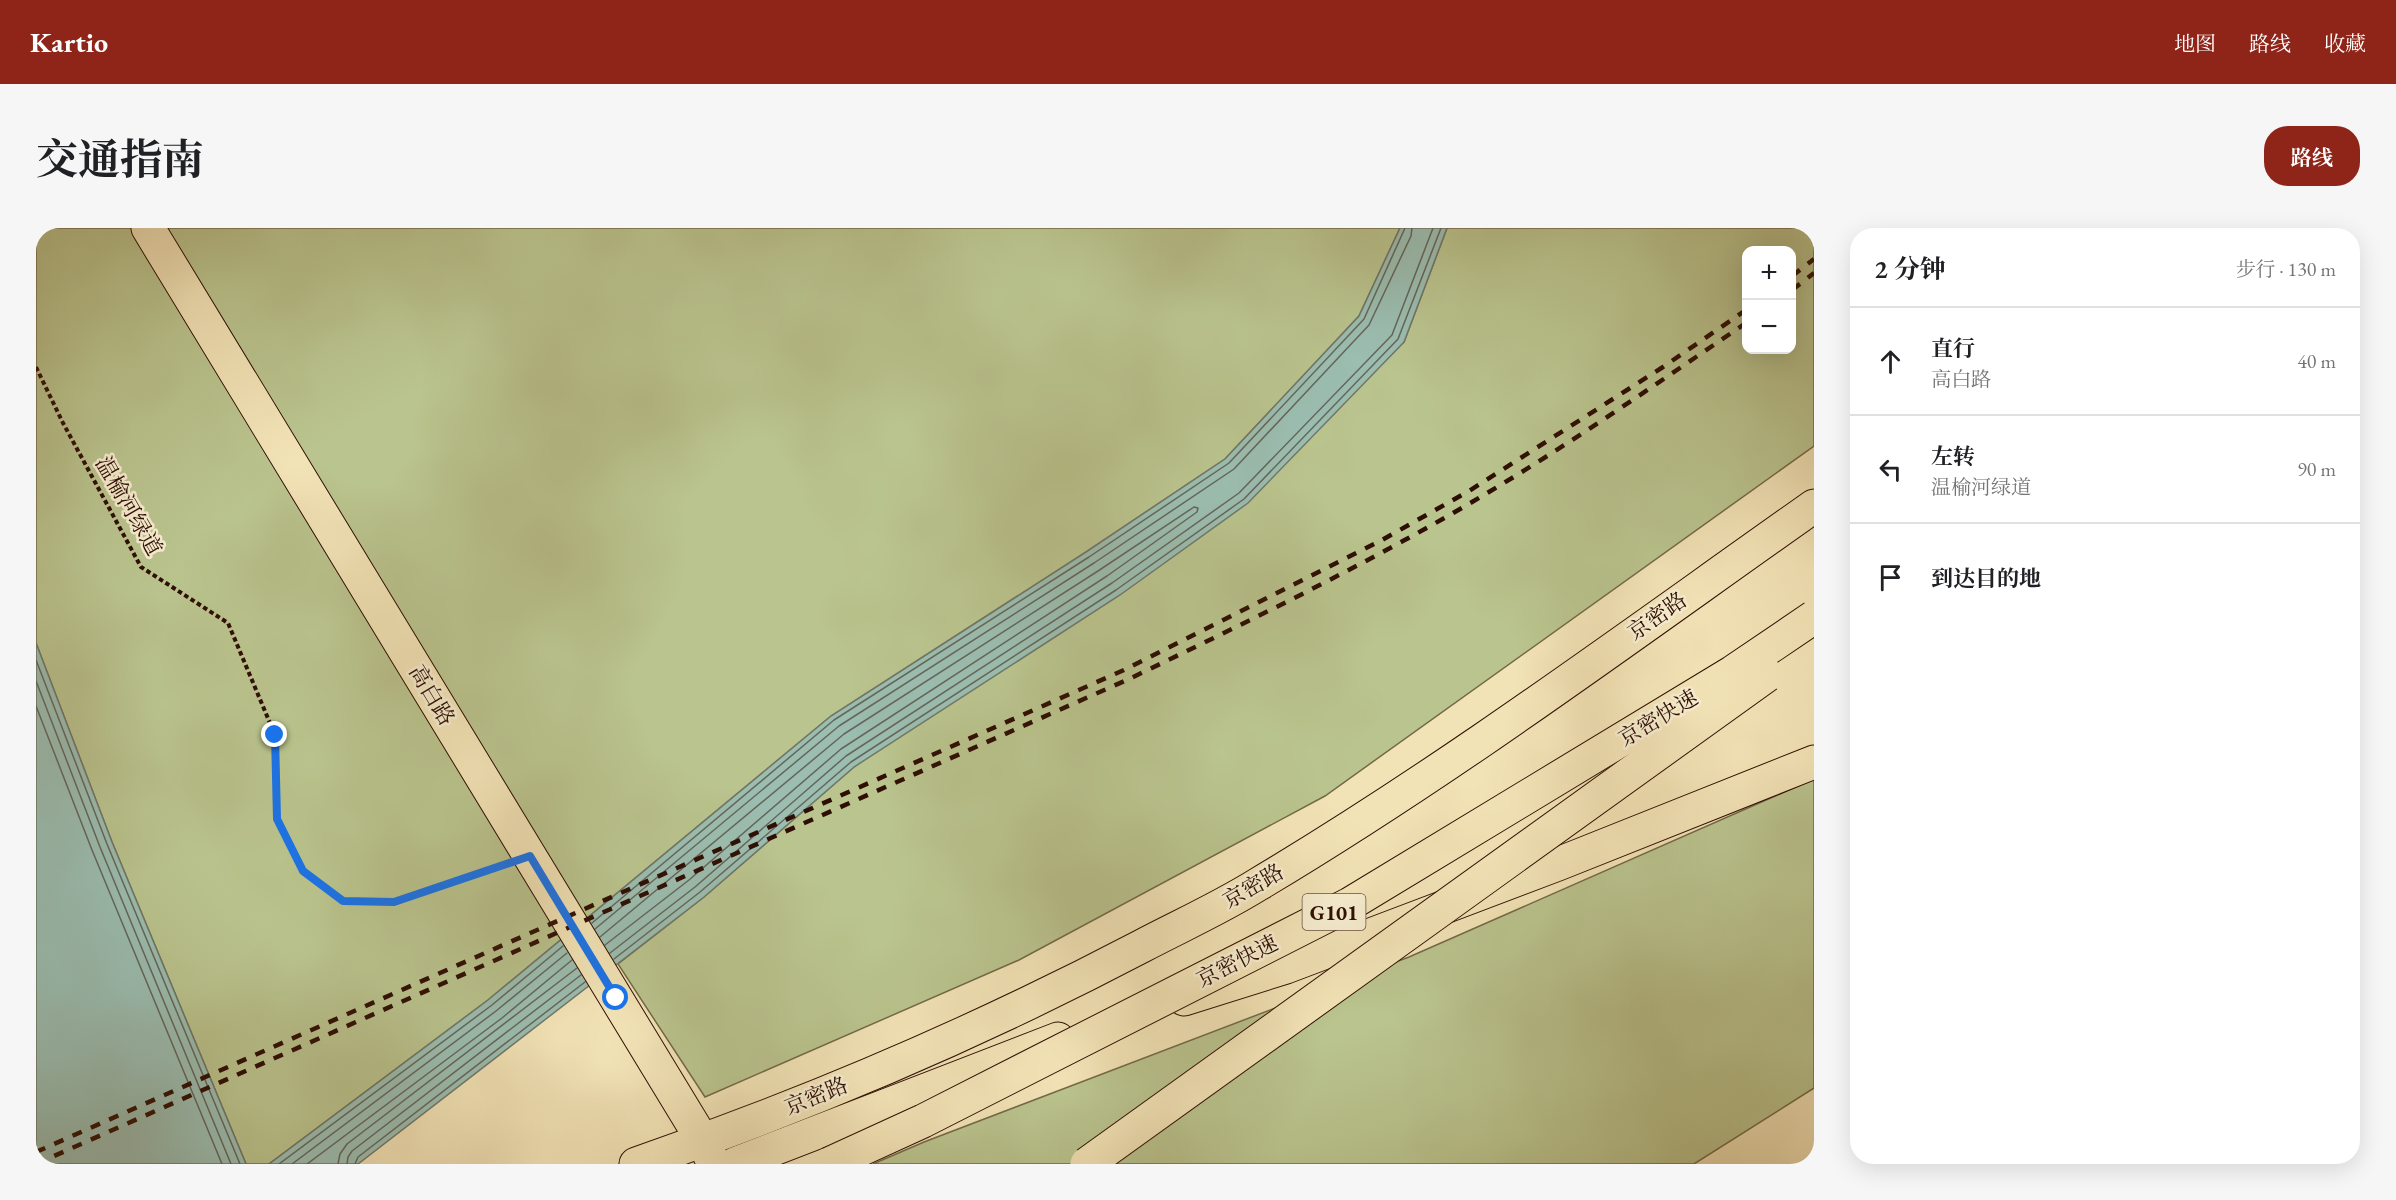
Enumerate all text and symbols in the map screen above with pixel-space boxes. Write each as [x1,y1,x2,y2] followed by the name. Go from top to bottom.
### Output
[30,24,108,60] text: Kartio
[2174,30,2216,57] text: 地图
[2249,30,2291,57] text: 路线
[2324,30,2366,57] text: 收藏
[2264,126,2360,186] button: 路线
[36,132,204,187] text: 交通指南
[1742,246,1796,354] map controls
[1742,246,1796,300] button: +
[1874,252,1946,286] text: 2 分钟
[2236,256,2336,282] text: 步行 · 130 m
[1742,300,1796,354] button: −
[1931,334,1975,363] text: 直行
[1874,345,1907,378] icon: ahead
[2297,348,2336,374] text: 40 m
[1931,366,1991,392] text: 高白路
[1931,442,1975,471] text: 左转
[89,451,169,561] street label: 温榆河绿道
[1874,453,1907,486] icon: left
[2297,456,2336,482] text: 90 m
[1931,474,2031,500] text: 温榆河绿道
[1874,561,1907,594] icon: arrive
[1931,564,2041,593] text: 到达目的地
[1622,585,1692,647] street label: 京密路
[403,659,461,731] street label: 高白路
[1613,683,1703,753] street label: 京密快速
[261,721,287,747] route end
[1217,857,1289,915] street label: 京密路
[1302,894,1366,930] road number: G101
[1191,928,1283,994] street label: 京密快速
[602,984,628,1010] route start
[780,1070,852,1122] street label: 京密路

